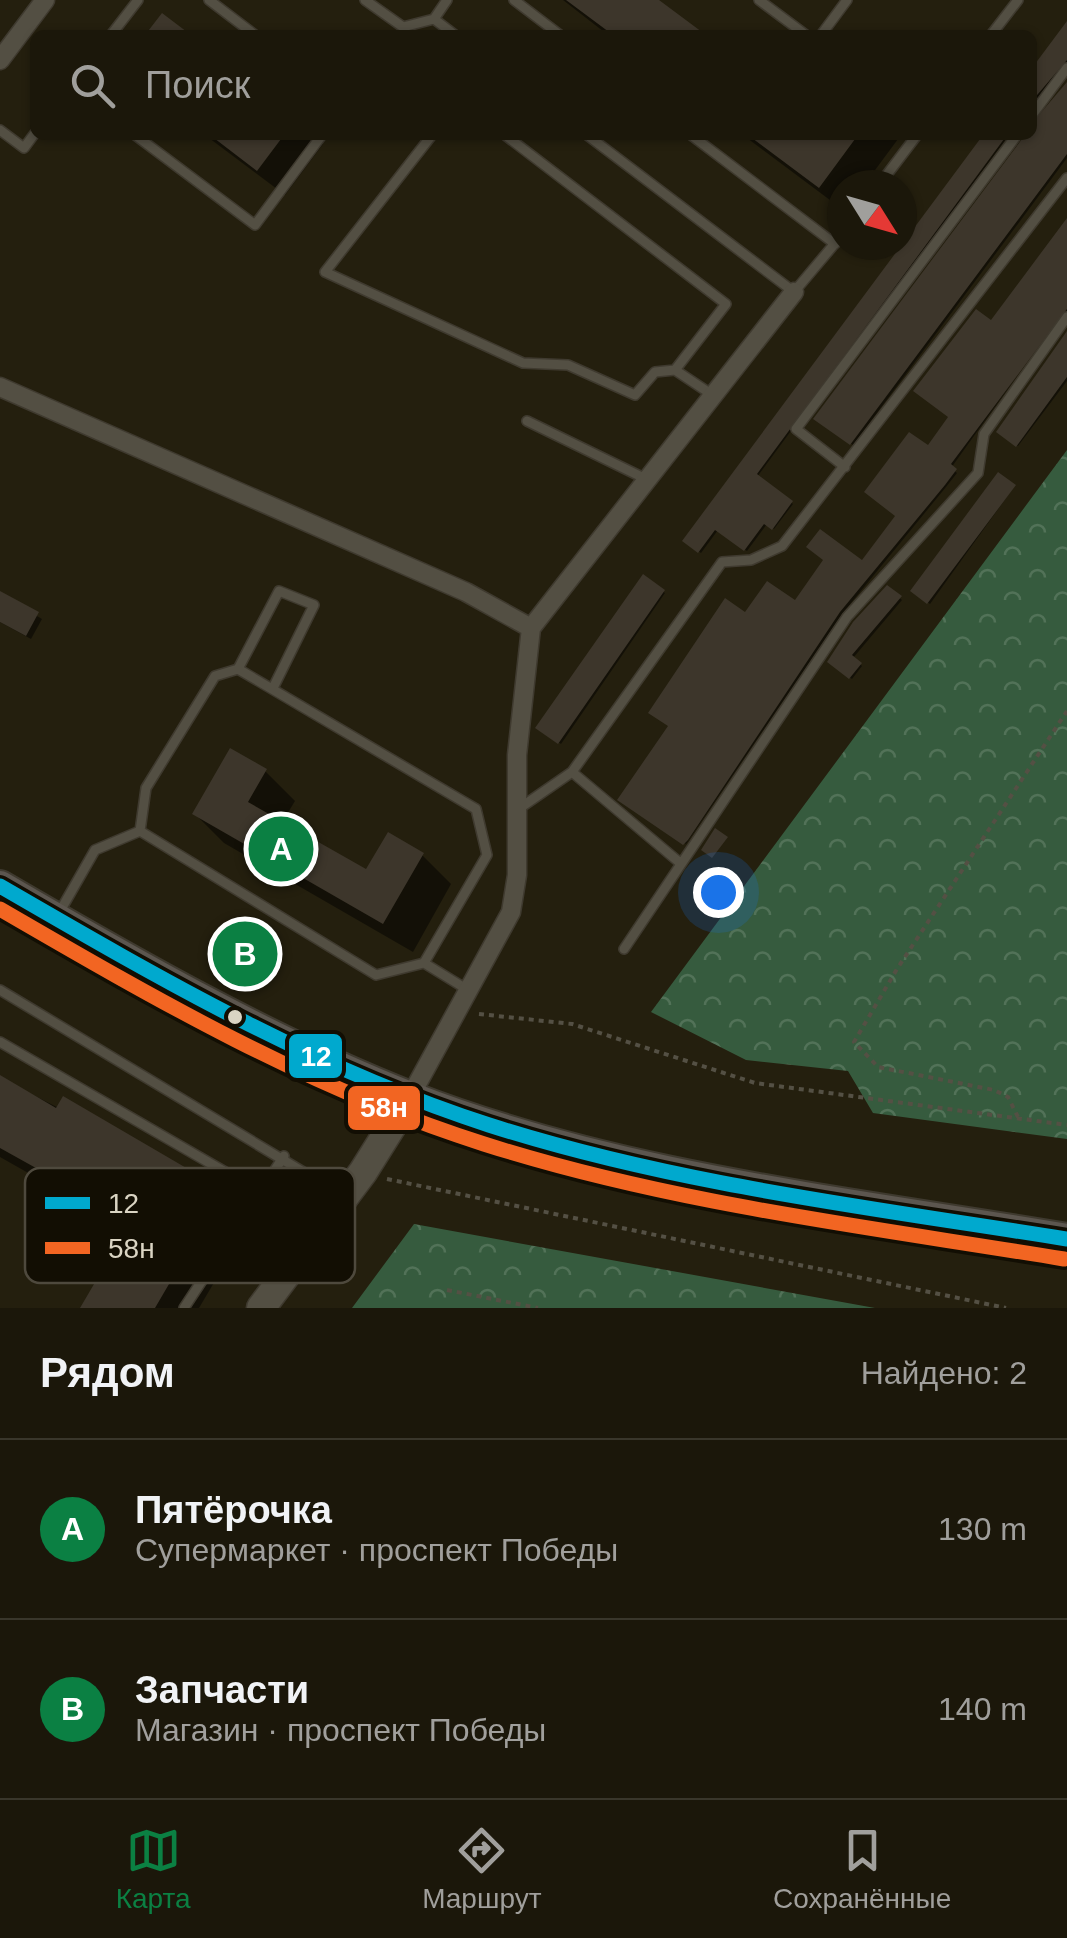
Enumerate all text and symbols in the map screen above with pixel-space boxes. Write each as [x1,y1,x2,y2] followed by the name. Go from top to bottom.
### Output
[30,30,1037,140] search box
[65,58,120,113] icon: search
[145,64,250,106] text: Поиск
[827,170,917,260] north arrow
[248,812,314,886] pin: A
[693,867,744,918] your location
[212,916,278,992] pin: B
[225,1007,245,1027] unlabelled marker
[287,1032,344,1080] line badge: 12
[300,1041,332,1072] text: 12
[346,1084,422,1132] line badge: 58н
[360,1092,408,1123] text: 58н
[25,1168,355,1283] legend
[108,1188,139,1219] text: 12
[108,1233,155,1264] text: 58н
[40,1349,175,1396] text: Рядом
[861,1355,1027,1391] text: Найдено: 2
[135,1489,332,1531] text: Пятёрочка
[61,1511,84,1547] text: A
[938,1511,1027,1547] text: 130 m
[135,1532,618,1568] text: Супермаркет · проспект Победы
[135,1669,309,1711] text: Запчасти
[61,1691,84,1727] text: B
[938,1691,1027,1727] text: 140 m
[135,1712,546,1748] text: Магазин · проспект Победы
[116,1823,191,1915] tab: Карта
[422,1823,541,1915] tab: Маршрут
[773,1823,951,1915] tab: Сохранённые

